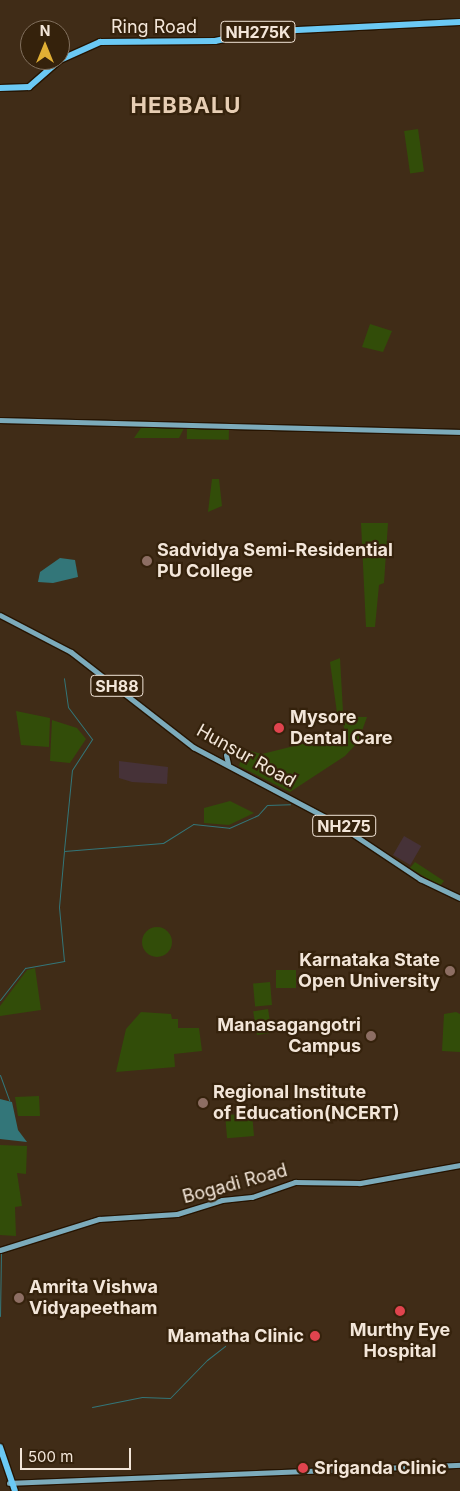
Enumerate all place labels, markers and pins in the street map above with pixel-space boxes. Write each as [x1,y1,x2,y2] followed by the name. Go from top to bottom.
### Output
[157,540,393,582] place label: Sadvidya Semi-Residential PU College
[141,555,153,567] marker: Sadvidya Semi-Residential PU College
[290,707,393,750] place label: Mysore Dental Care
[272,721,286,735] marker: Mysore Dental Care
[298,950,440,992] place label: Karnataka State Open University
[444,965,456,977] marker: Karnataka State Open University
[217,1015,361,1058] place label: Manasagangotri Campus
[365,1030,377,1042] marker: Manasagangotri Campus
[213,1082,400,1124] place label: Regional Institute of Education(NCERT)
[197,1097,209,1109] marker: Regional Institute of Education(NCERT)
[29,1277,158,1320] place label: Amrita Vishwa Vidyapeetham
[13,1292,25,1304] marker: Amrita Vishwa Vidyapeetham
[393,1304,407,1318] marker: Murthy Eye Hospital
[350,1320,450,1362] place label: Murthy Eye Hospital
[168,1325,304,1347] place label: Mamatha Clinic
[308,1329,322,1343] marker: Mamatha Clinic
[314,1457,447,1479] place label: Sriganda Clinic
[296,1461,310,1475] marker: Sriganda Clinic

